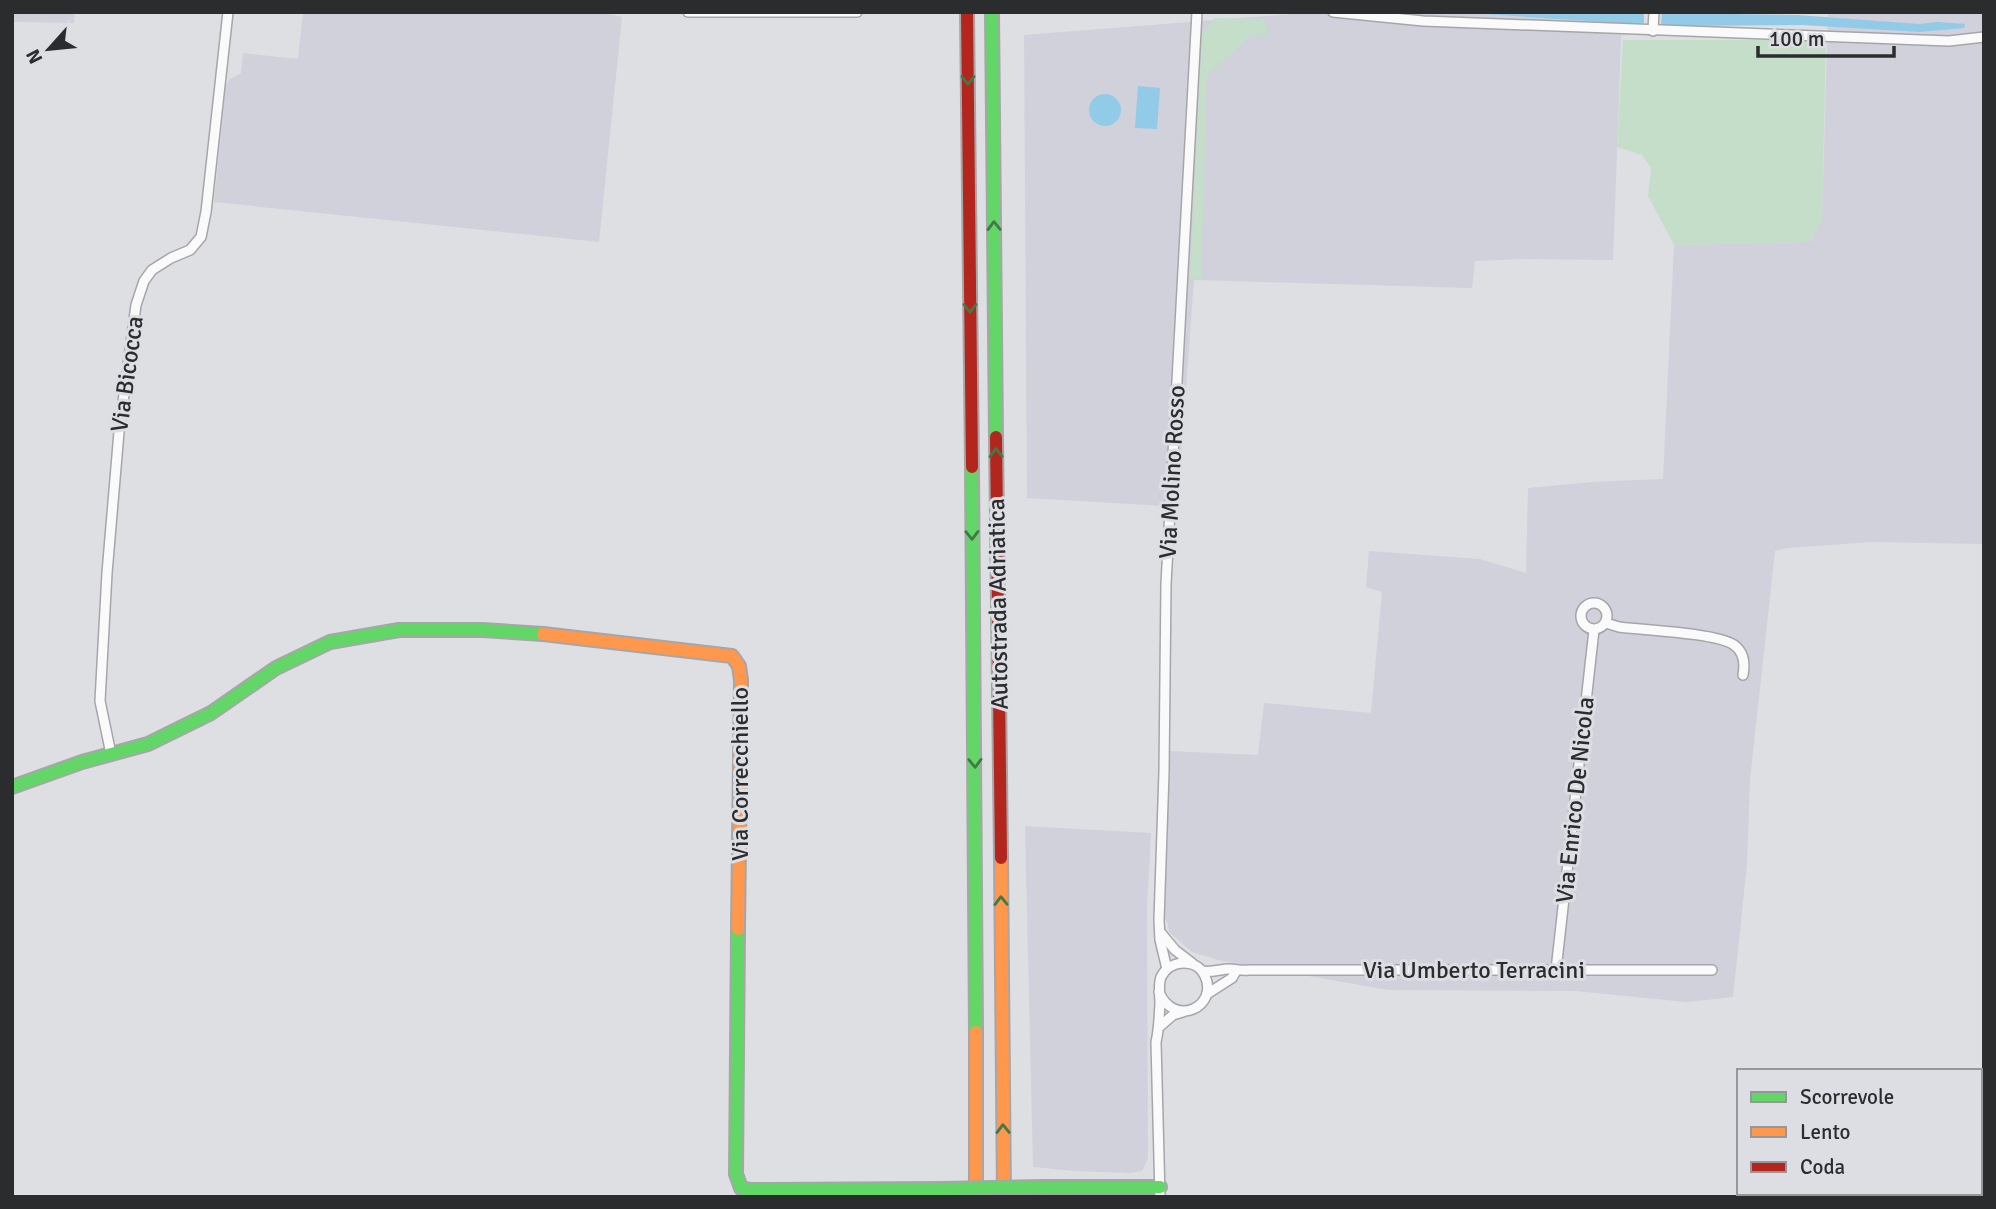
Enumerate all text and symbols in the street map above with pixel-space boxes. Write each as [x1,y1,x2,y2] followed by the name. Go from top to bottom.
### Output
[14,14,84,84] north arrow
[1758,14,1895,58] scale bar
[1769,26,1824,52] text: 100 m
[21,45,48,68] text: N
[960,76,976,86] one-way arrow
[986,220,1002,230] one-way arrow
[962,303,978,314] one-way arrow
[104,314,150,434] street label: Via Bicocca
[1152,384,1192,560] street label: Via Molino Rosso
[988,447,1004,458] one-way arrow
[981,498,1015,710] street label: Autostrada Adriatica
[964,531,980,541] one-way arrow
[725,687,755,861] street label: Via Correcchiello
[1549,695,1601,905] street label: Via Enrico De Nicola
[967,758,983,769] one-way arrow
[993,895,1009,906] one-way arrow
[1363,955,1585,985] street label: Via Umberto Terracini
[1737,1069,1982,1195] legend
[1800,1084,1894,1110] text: Scorrevole
[1800,1119,1850,1145] text: Lento
[995,1123,1011,1133] one-way arrow
[1800,1154,1845,1180] text: Coda

